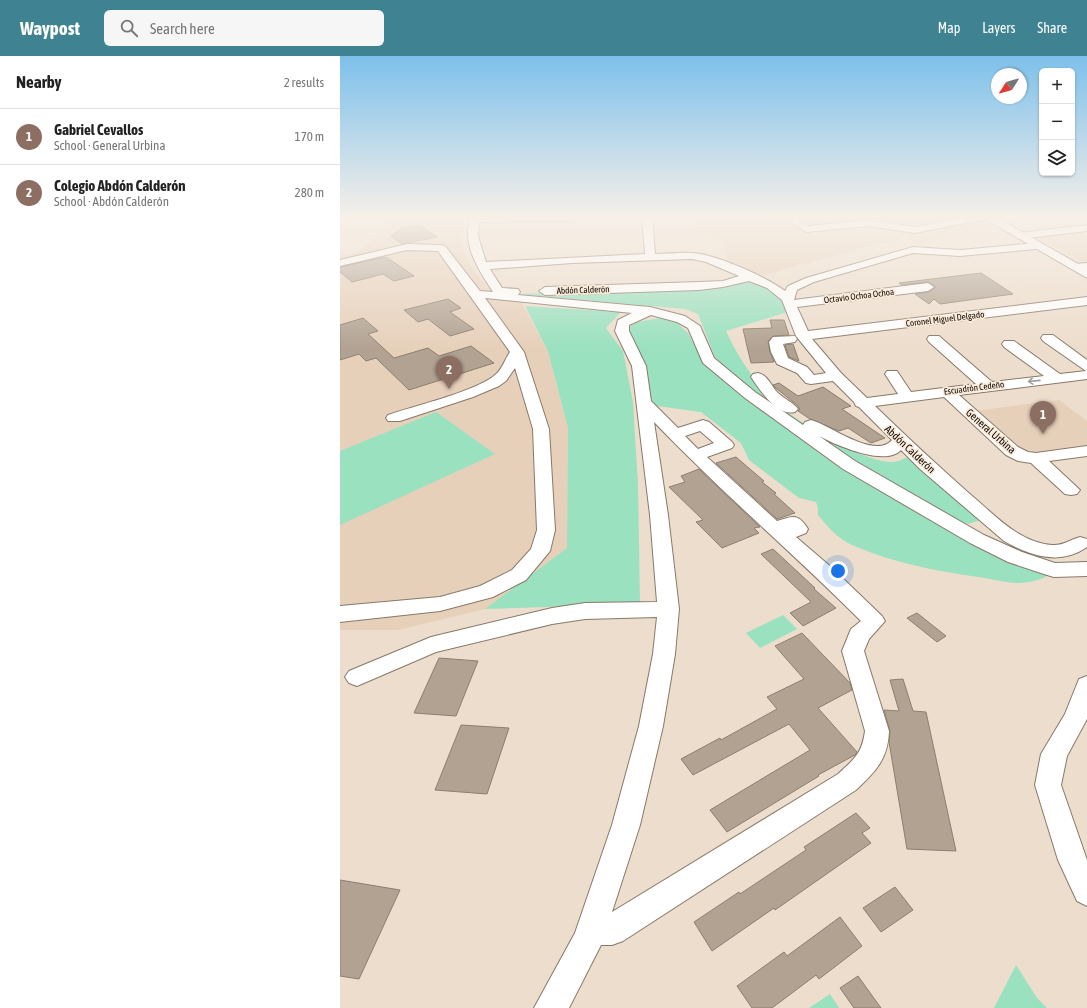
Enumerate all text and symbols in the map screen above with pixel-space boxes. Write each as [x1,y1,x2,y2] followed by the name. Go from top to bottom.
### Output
[104,10,384,46] search box
[20,17,80,39] text: Waypost
[118,17,140,39] icon: search
[150,20,215,37] text: Search here
[938,20,960,36] text: Map
[982,20,1015,36] text: Layers
[1037,20,1067,36] text: Share
[991,68,1027,104] north arrow
[1039,68,1075,176] map controls
[1039,68,1075,104] button: +
[16,72,62,92] text: Nearby
[284,75,324,90] text: 2 results
[1039,104,1075,140] button: −
[54,121,143,138] text: Gabriel Cevallos
[26,129,32,144] text: 1
[295,129,324,144] text: 170 m
[54,138,165,153] text: School · General Urbina
[1039,140,1075,176] button: layers
[54,177,186,194] text: Colegio Abdón Calderón
[26,185,32,200] text: 2
[295,185,324,200] text: 280 m
[54,194,169,209] text: School · Abdón Calderón
[556,284,610,296] street label: Abdón Calderón
[823,287,895,305] street label: Octavio Ochoa Ochoa
[905,309,985,329] street label: Coronel Miguel Delgado
[436,356,462,389] pin: 2
[1028,378,1041,385] one-way arrow
[943,379,1005,397] street label: Escuadrón Cedeño
[1030,401,1056,434] pin: 1
[964,406,1018,456] street label: General Urbina
[882,423,938,475] street label: Abdón Calderón
[828,561,848,581] your location

